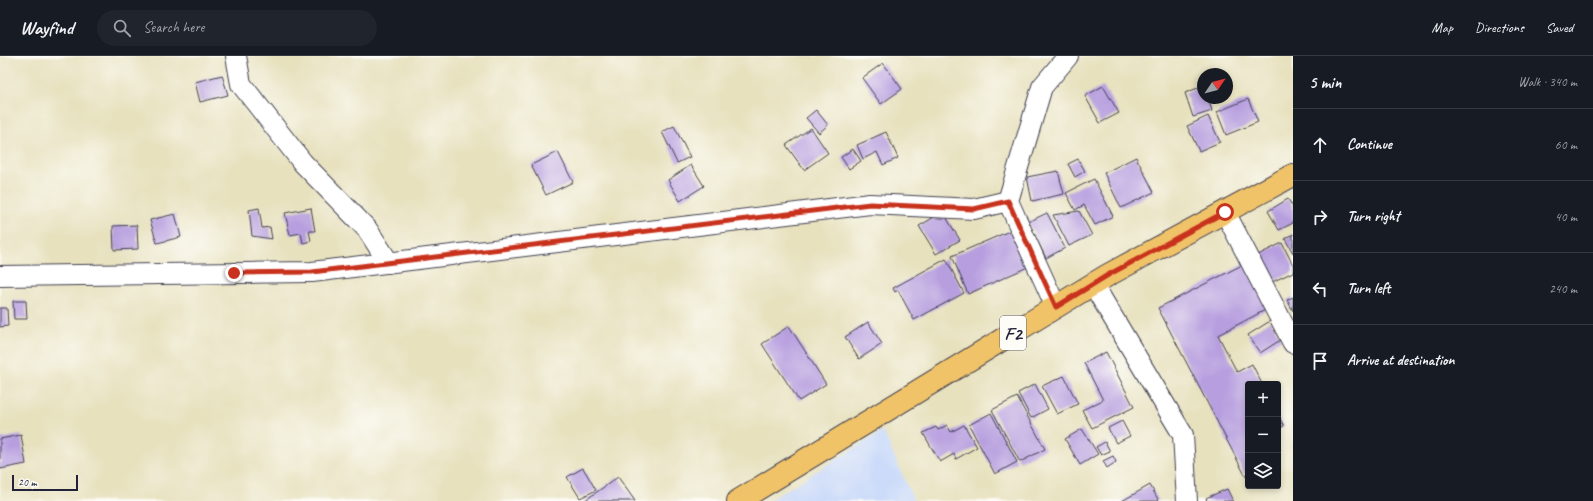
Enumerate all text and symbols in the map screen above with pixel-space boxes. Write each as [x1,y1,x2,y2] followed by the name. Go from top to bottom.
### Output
[97,10,377,46] search box
[20,16,73,40] text: Wayfind
[111,17,133,39] icon: search
[143,18,204,37] text: Search here
[1432,19,1453,36] text: Map
[1475,19,1524,36] text: Directions
[1546,19,1573,36] text: Saved
[1197,68,1233,104] north arrow
[1309,72,1341,93] text: 5 min
[1518,74,1577,90] text: Walk · 340 m
[1309,134,1331,156] icon: ahead
[1347,135,1392,154] text: Continue
[1555,137,1577,153] text: 60 m
[1216,203,1234,221] route start
[1309,206,1331,228] icon: right
[1347,207,1400,226] text: Turn right
[1555,209,1577,225] text: 40 m
[225,264,243,282] route end
[1309,278,1331,300] icon: left
[1347,279,1390,298] text: Turn left
[1549,281,1577,297] text: 240 m
[1000,316,1026,350] road number: F2
[1309,350,1331,372] icon: arrive
[1347,351,1454,370] text: Arrive at destination
[1245,381,1281,489] map controls
[1245,381,1281,417] button: +
[1245,417,1281,453] button: −
[1245,453,1281,489] button: layers
[12,473,78,492] scale bar
[18,475,37,489] text: 20 m

